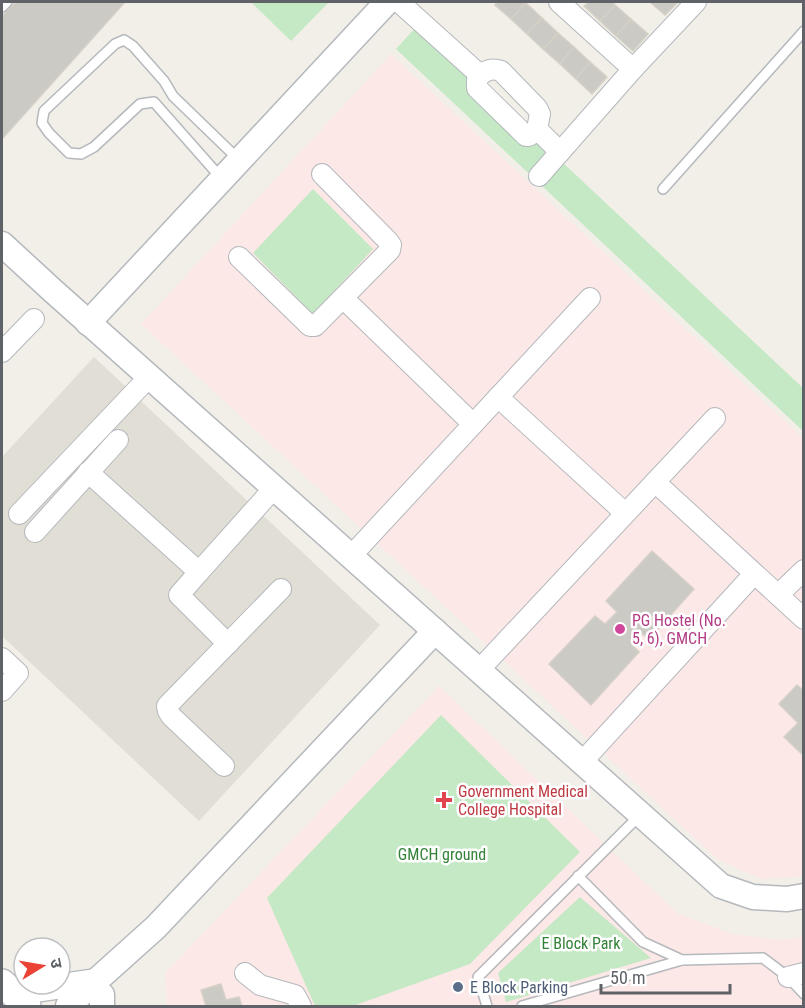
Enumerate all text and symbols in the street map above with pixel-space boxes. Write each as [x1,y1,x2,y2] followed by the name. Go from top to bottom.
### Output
[632,611,726,648] place label: PG Hostel (No. 5, 6), GMCH
[613,622,627,636] marker: PG Hostel (No. 5, 6), GMCH
[458,782,588,819] place label: Government Medical College Hospital
[435,791,453,809] marker: Government Medical College Hospital
[398,845,486,864] park label: GMCH ground
[542,934,621,953] park label: E Block Park
[12,936,72,996] north arrow
[46,957,67,970] text: उ
[601,957,730,995] scale bar
[610,967,645,988] text: 50 m
[470,978,568,997] place label: E Block Parking
[451,980,465,994] marker: E Block Parking

